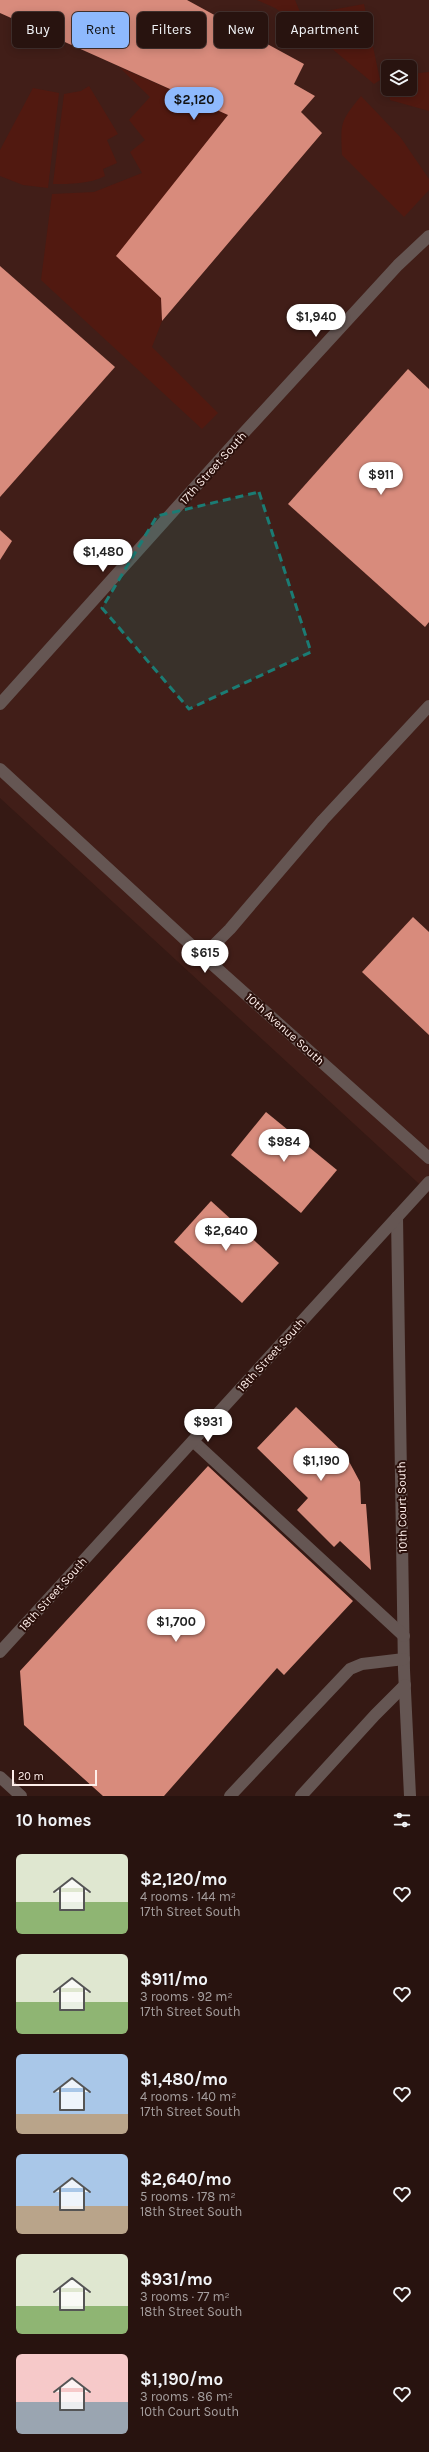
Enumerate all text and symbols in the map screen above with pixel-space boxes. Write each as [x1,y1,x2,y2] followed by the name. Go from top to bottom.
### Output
[12,12,64,48] chip: Buy
[72,12,129,48] chip: Rent
[137,12,206,48] chip: Filters
[214,12,268,48] chip: New
[276,12,373,48] chip: Apartment
[381,60,417,96] map controls
[381,60,417,96] button: layers
[161,87,227,121] pin: $2,120
[174,92,214,107] text: $2,120
[283,304,349,338] pin: $1,940
[296,309,336,324] text: $1,940
[177,429,249,507] street label: 17th Street South
[357,462,405,496] pin: $911
[368,467,394,482] text: $911
[70,539,136,573] pin: $1,480
[82,544,124,559] text: $1,480
[181,940,229,974] pin: $615
[190,945,220,960] text: $615
[243,990,327,1068] street label: 10th Avenue South
[260,1129,308,1163] pin: $984
[267,1134,301,1149] text: $984
[193,1218,259,1252] pin: $2,640
[204,1223,248,1238] text: $2,640
[234,1315,308,1395] street label: 18th Street South
[184,1409,232,1443] pin: $931
[193,1414,223,1429] text: $931
[288,1448,354,1482] pin: $1,190
[302,1453,340,1468] text: $1,190
[394,1461,410,1553] street label: 10th Court South
[16,1554,90,1634] street label: 18th Street South
[143,1609,209,1643] pin: $1,700
[156,1614,196,1629] text: $1,700
[12,1768,97,1787] scale bar
[18,1770,44,1783] text: 20 m
[391,1809,413,1831] icon: filters
[16,1810,91,1830] text: 10 homes
[140,1869,227,1889] text: $2,120/mo
[48,1870,96,1918] icon: home
[391,1883,413,1905] icon: heart
[140,1889,236,1904] text: 4 rooms · 144 m²
[140,1904,241,1919] text: 17th Street South
[140,1969,208,1989] text: $911/mo
[48,1970,96,2018] icon: home
[391,1983,413,2005] icon: heart
[140,1989,233,2004] text: 3 rooms · 92 m²
[140,2004,241,2019] text: 17th Street South
[140,2069,228,2089] text: $1,480/mo
[48,2070,96,2118] icon: home
[391,2083,413,2105] icon: heart
[140,2089,236,2104] text: 4 rooms · 140 m²
[140,2104,241,2119] text: 17th Street South
[140,2169,231,2189] text: $2,640/mo
[48,2170,96,2218] icon: home
[391,2183,413,2205] icon: heart
[140,2189,236,2204] text: 5 rooms · 178 m²
[140,2204,242,2219] text: 18th Street South
[140,2269,213,2289] text: $931/mo
[48,2270,96,2318] icon: home
[391,2283,413,2305] icon: heart
[140,2289,230,2304] text: 3 rooms · 77 m²
[140,2304,242,2319] text: 18th Street South
[140,2369,223,2389] text: $1,190/mo
[48,2370,96,2418] icon: home
[391,2383,413,2405] icon: heart
[140,2389,233,2404] text: 3 rooms · 86 m²
[140,2404,239,2419] text: 10th Court South

